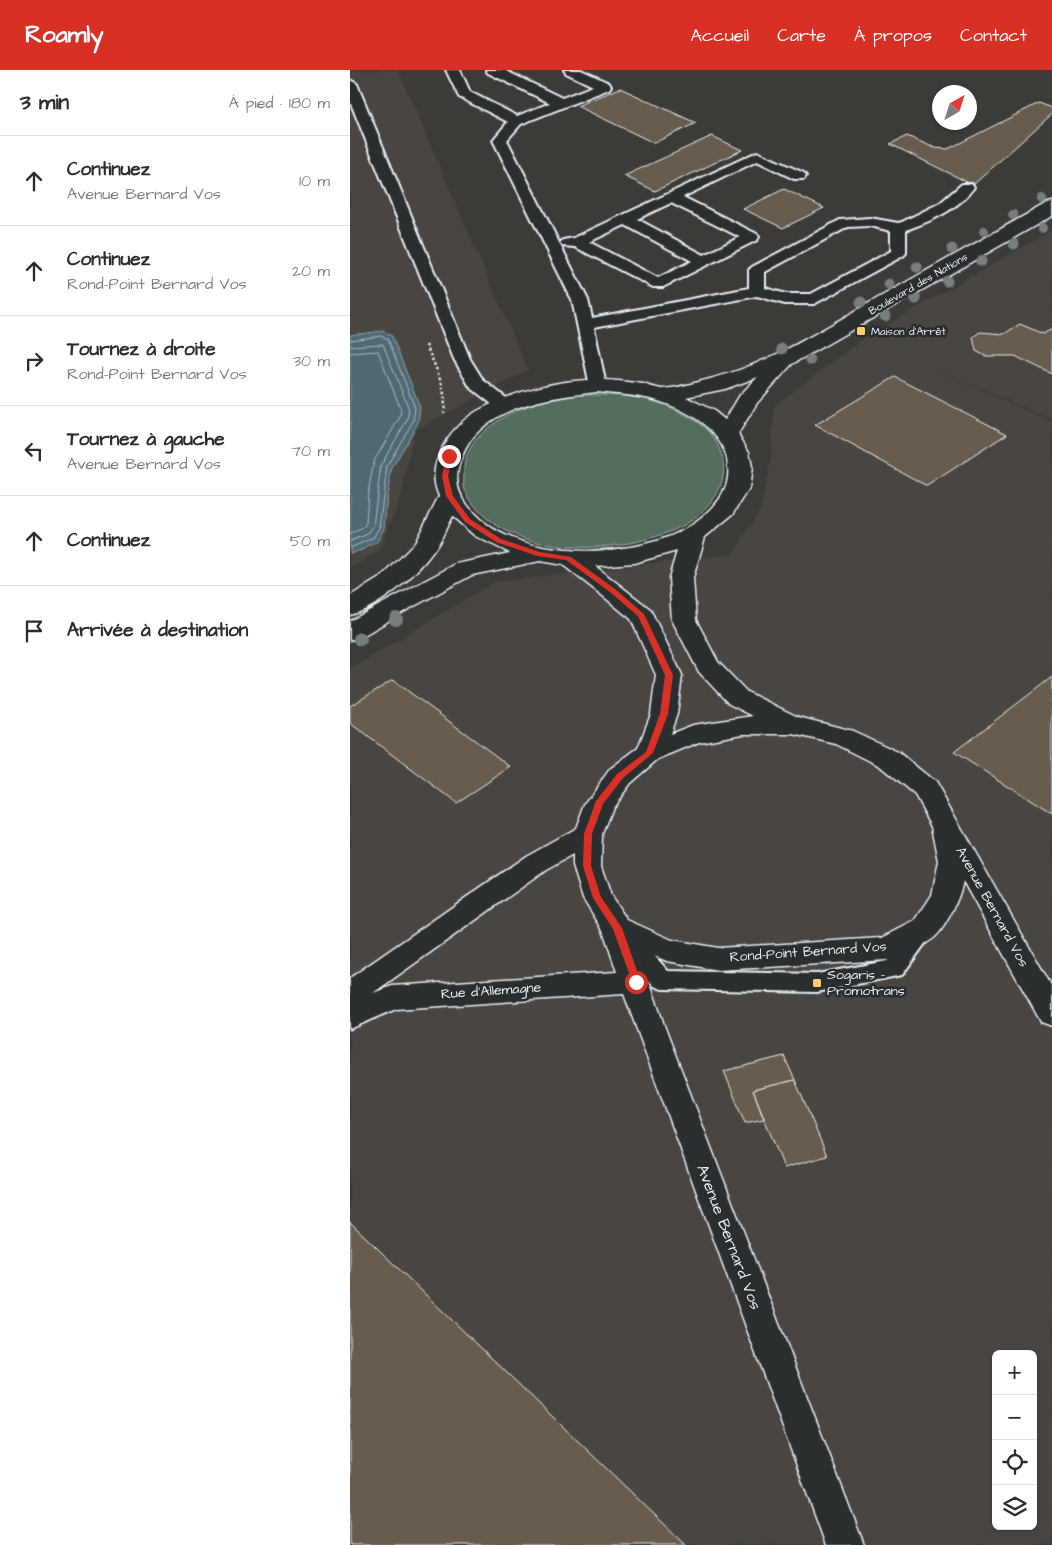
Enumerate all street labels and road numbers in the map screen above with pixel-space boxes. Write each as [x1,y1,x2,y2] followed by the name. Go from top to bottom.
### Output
[866,249,971,319] street label: Boulevard des Nations
[951,843,1033,971] street label: Avenue Bernard Vos
[729,937,887,967] street label: Rond-Point Bernard Vos
[440,977,542,1004] street label: Rue d'Allemagne
[691,1161,767,1313] street label: Avenue Bernard Vos

